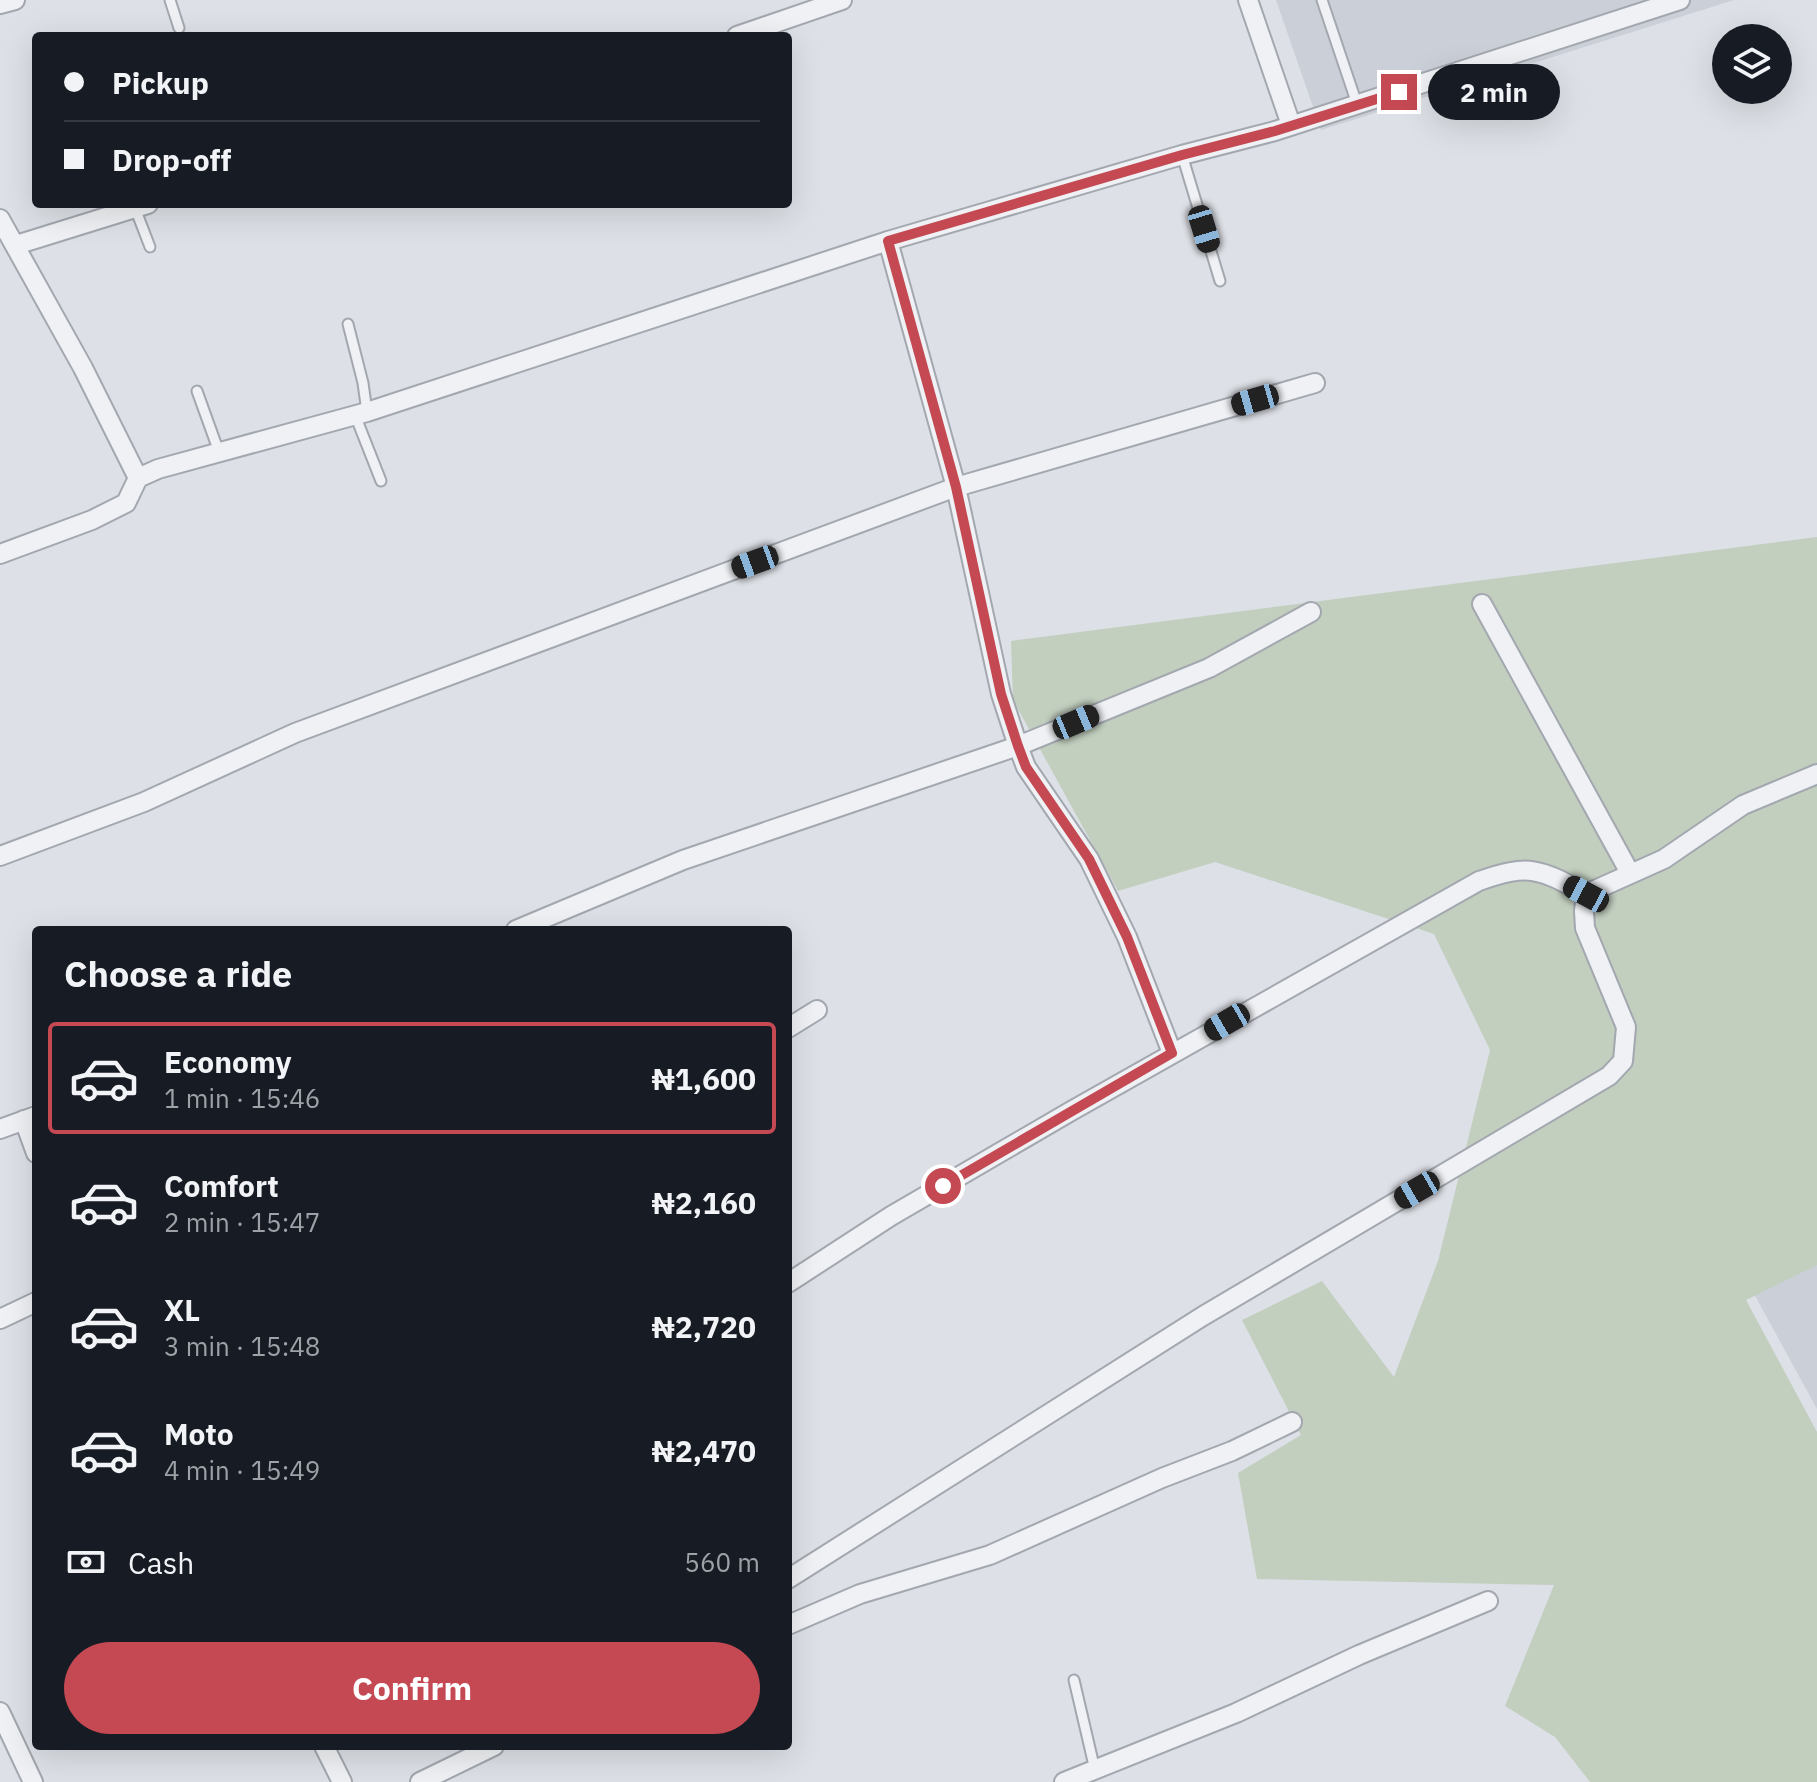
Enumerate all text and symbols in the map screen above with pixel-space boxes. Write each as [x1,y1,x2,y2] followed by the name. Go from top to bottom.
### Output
[1712,24,1792,104] map controls
[1712,24,1792,104] button: layers
[112,63,209,102] text: Pickup
[1427,64,1559,120] callout: 2 min
[1381,74,1417,110] route end
[1460,75,1528,109] text: 2 min
[112,140,231,179] text: Drop-off
[1186,203,1222,255] car
[1229,382,1281,418] car
[728,543,782,581] car
[1049,702,1103,742] car
[1559,872,1613,916] car
[64,950,292,997] text: Choose a ride
[1200,1000,1254,1044] car
[68,1042,140,1114] icon: car
[164,1042,292,1081] text: Economy
[651,1059,756,1098] text: ₦1,600
[164,1081,320,1115] text: 1 min · 15:46
[68,1166,140,1238] icon: car
[164,1166,279,1205] text: Comfort
[925,1168,961,1204] route start
[1390,1168,1444,1212] car
[651,1183,756,1222] text: ₦2,160
[164,1205,320,1239] text: 2 min · 15:47
[68,1290,140,1362] icon: car
[164,1290,200,1329] text: XL
[651,1307,756,1346] text: ₦2,720
[164,1329,320,1363] text: 3 min · 15:48
[68,1414,140,1486] icon: car
[164,1414,234,1453] text: Moto
[651,1431,756,1470] text: ₦2,470
[164,1453,320,1487] text: 4 min · 15:49
[64,1540,108,1584] icon: cash
[128,1543,194,1582] text: Cash
[684,1545,760,1579] text: 560 m
[64,1642,760,1734] button: Confirm

